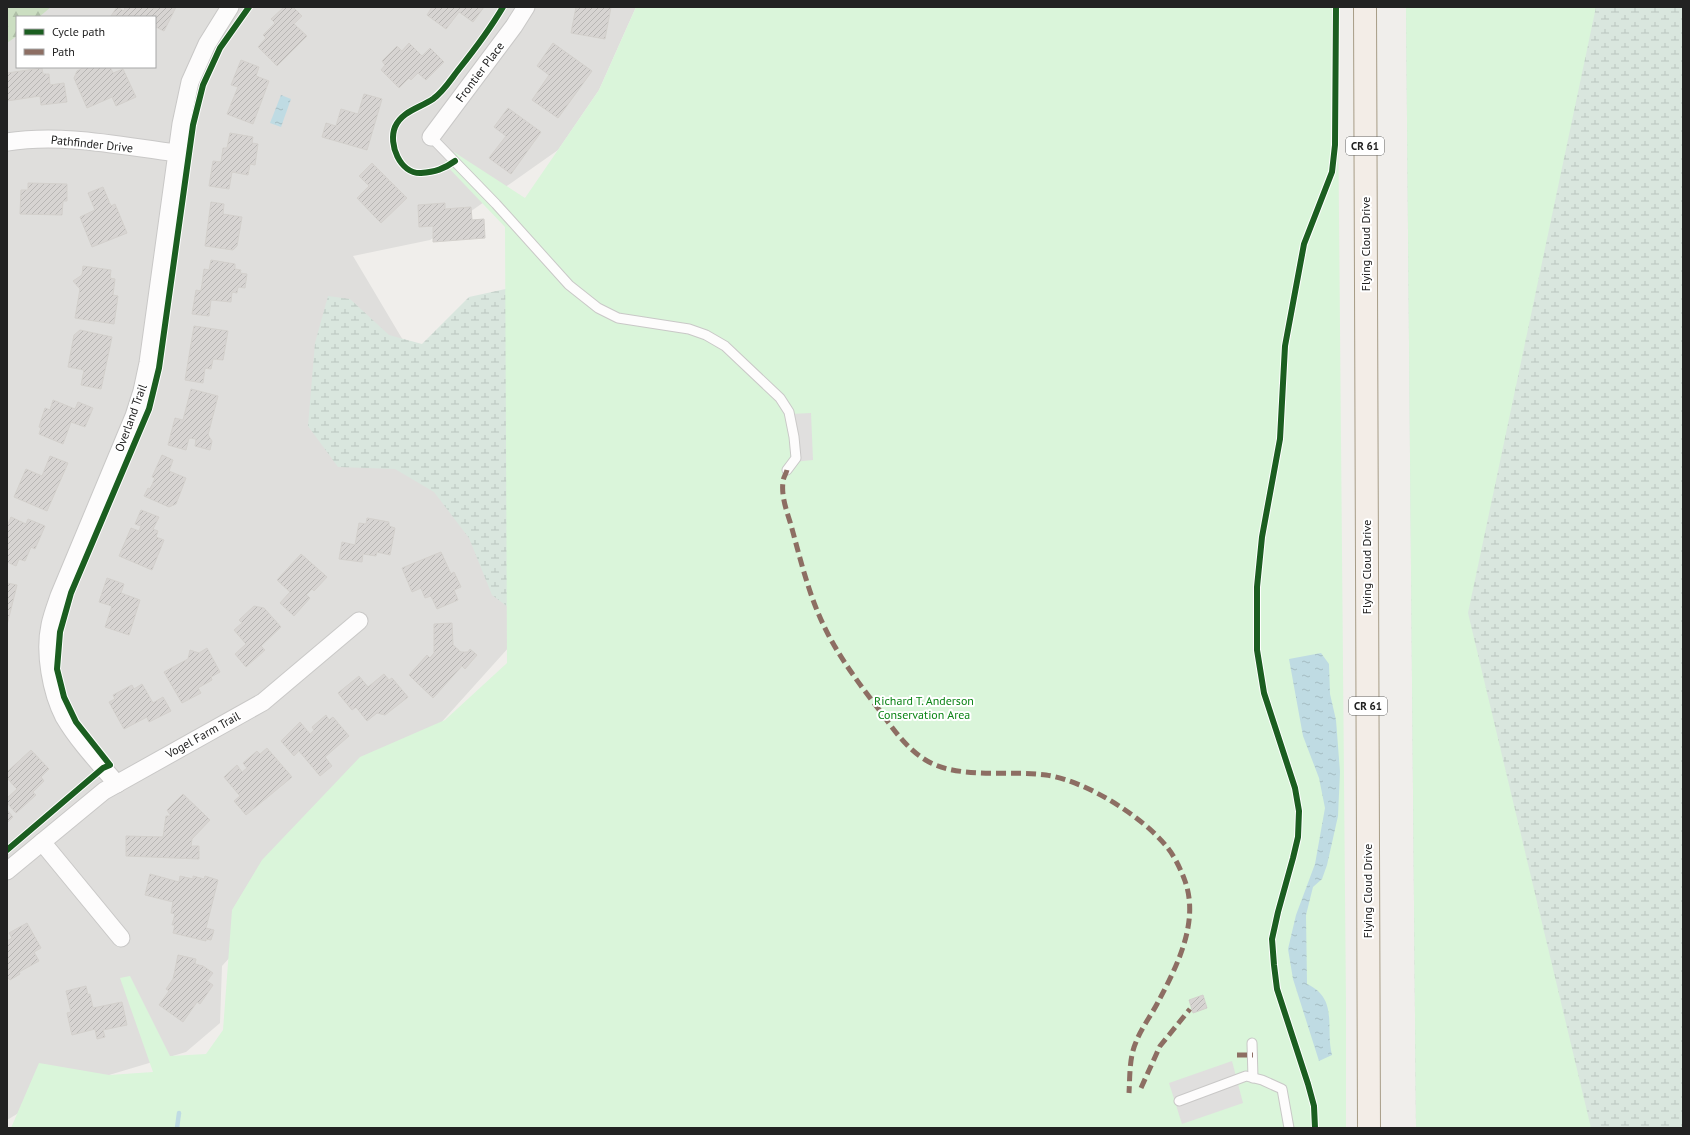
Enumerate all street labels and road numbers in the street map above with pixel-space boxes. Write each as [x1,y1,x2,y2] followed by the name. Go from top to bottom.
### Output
[452,39,507,105] street label: Frontier Place
[50,132,134,155] street label: Pathfinder Drive
[1346,137,1384,155] road number: CR 61
[1358,197,1373,291] street label: Flying Cloud Drive
[111,381,150,454] street label: Overland Trail
[1359,520,1374,614] street label: Flying Cloud Drive
[1349,697,1387,715] road number: CR 61
[162,708,243,762] street label: Vogel Farm Trail
[1360,844,1375,938] street label: Flying Cloud Drive

